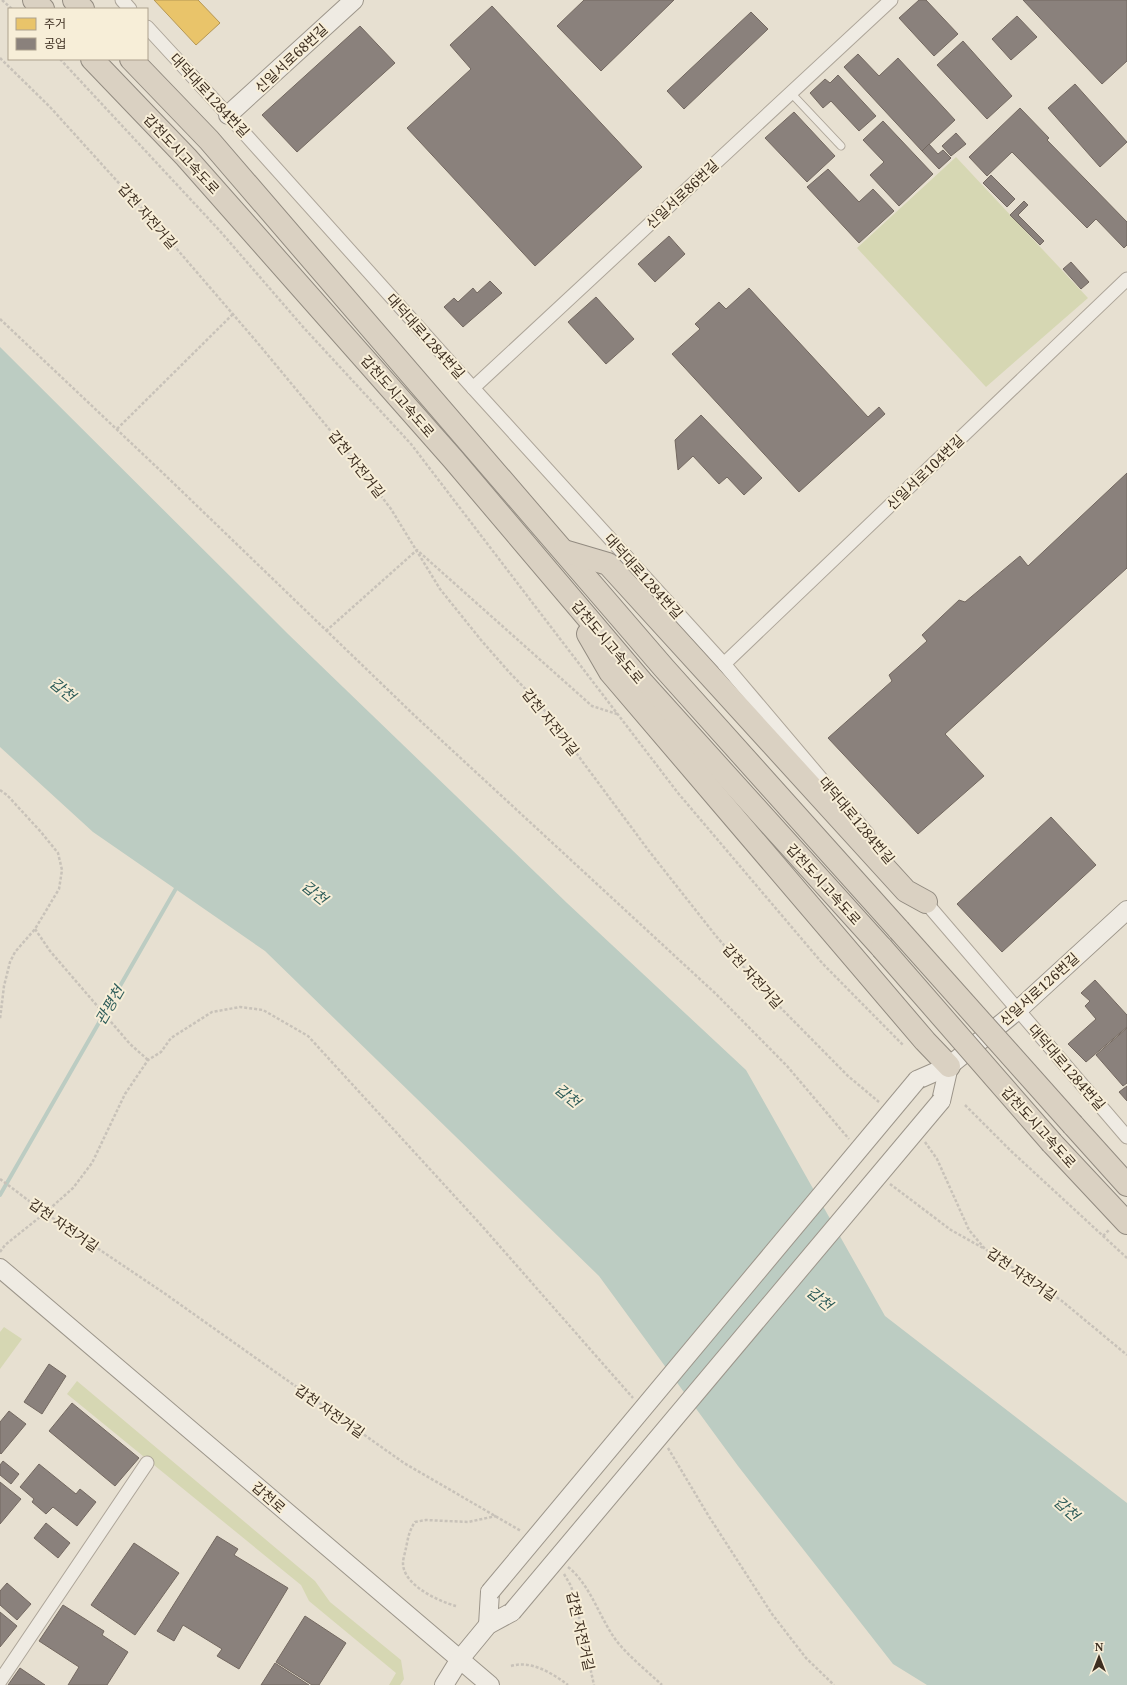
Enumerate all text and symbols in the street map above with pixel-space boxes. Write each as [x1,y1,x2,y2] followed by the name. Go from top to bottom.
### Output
[8,8,148,60] legend
[44,15,66,32] text: 주거
[251,19,331,97] street label: 신일서로68번길
[44,35,66,52] text: 공업
[166,49,254,141] street label: 대덕대로1284번길
[140,110,224,198] street label: 갑천도시고속도로
[642,155,722,233] street label: 신일서로86번길
[114,179,182,253] street label: 갑천 자전거길
[383,289,469,383] street label: 대덕대로1284번길
[357,351,439,441] street label: 갑천도시고속도로
[325,426,389,502] street label: 갑천 자전거길
[882,430,968,514] street label: 신일서로104번길
[601,529,687,623] street label: 대덕대로1284번길
[568,596,648,688] street label: 갑천도시고속도로
[46,673,82,707] water label: 갑천
[518,685,584,759] street label: 갑천 자전거길
[815,772,899,868] street label: 대덕대로1284번길
[782,839,866,929] street label: 갑천도시고속도로
[298,876,334,910] water label: 갑천
[719,940,787,1012] street label: 갑천 자전거길
[995,948,1083,1030] street label: 신일서로126번길
[90,980,129,1028] water label: 관평천
[1024,1020,1110,1114] street label: 대덕대로1284번길
[551,1079,587,1113] water label: 갑천
[997,1082,1081,1172] street label: 갑천도시고속도로
[25,1194,103,1256] street label: 갑천 자전거길
[983,1243,1061,1305] street label: 갑천 자전거길
[803,1282,839,1316] water label: 갑천
[291,1380,369,1442] street label: 갑천 자전거길
[248,1477,290,1517] street label: 갑천로
[1050,1491,1086,1526] water label: 갑천
[563,1589,599,1673] street label: 갑천 자전거길
[1079,1637,1119,1677] north arrow
[1095,1639,1104,1654] text: N

